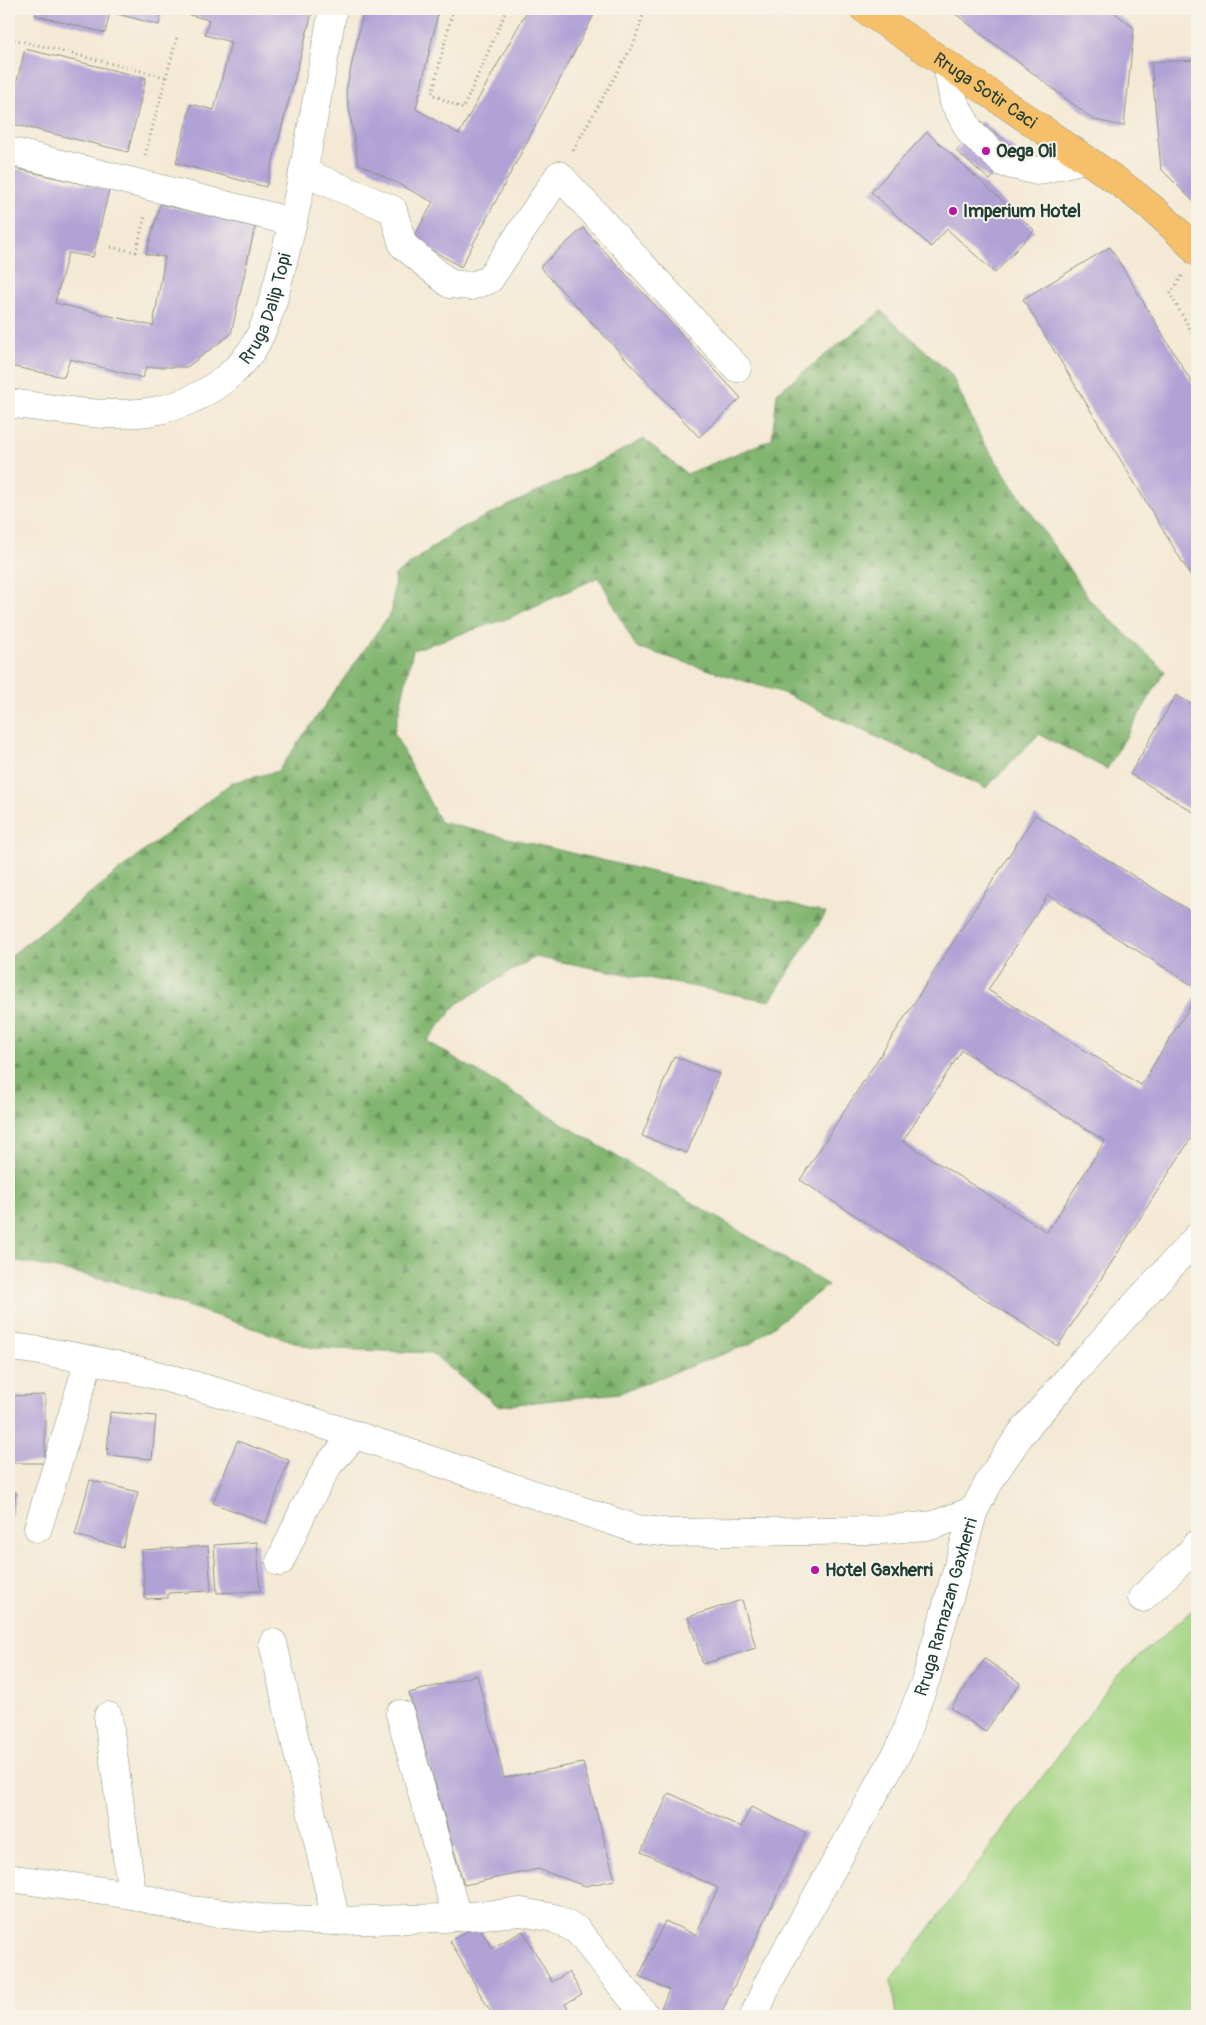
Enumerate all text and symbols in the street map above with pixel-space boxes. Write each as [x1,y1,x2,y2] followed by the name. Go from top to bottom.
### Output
[929,48,1041,134] street label: Rruga Sotir Caci
[996,140,1057,163] place label: Oega Oil
[980,145,992,157] marker: Oega Oil
[963,200,1081,223] place label: Imperium Hotel
[947,205,959,217] marker: Imperium Hotel
[234,251,297,369] street label: Rruga Dalip Topi
[910,1515,983,1699] street label: Rruga Ramazan Gaxherri
[825,1559,933,1582] place label: Hotel Gaxherri
[809,1564,821,1576] marker: Hotel Gaxherri

